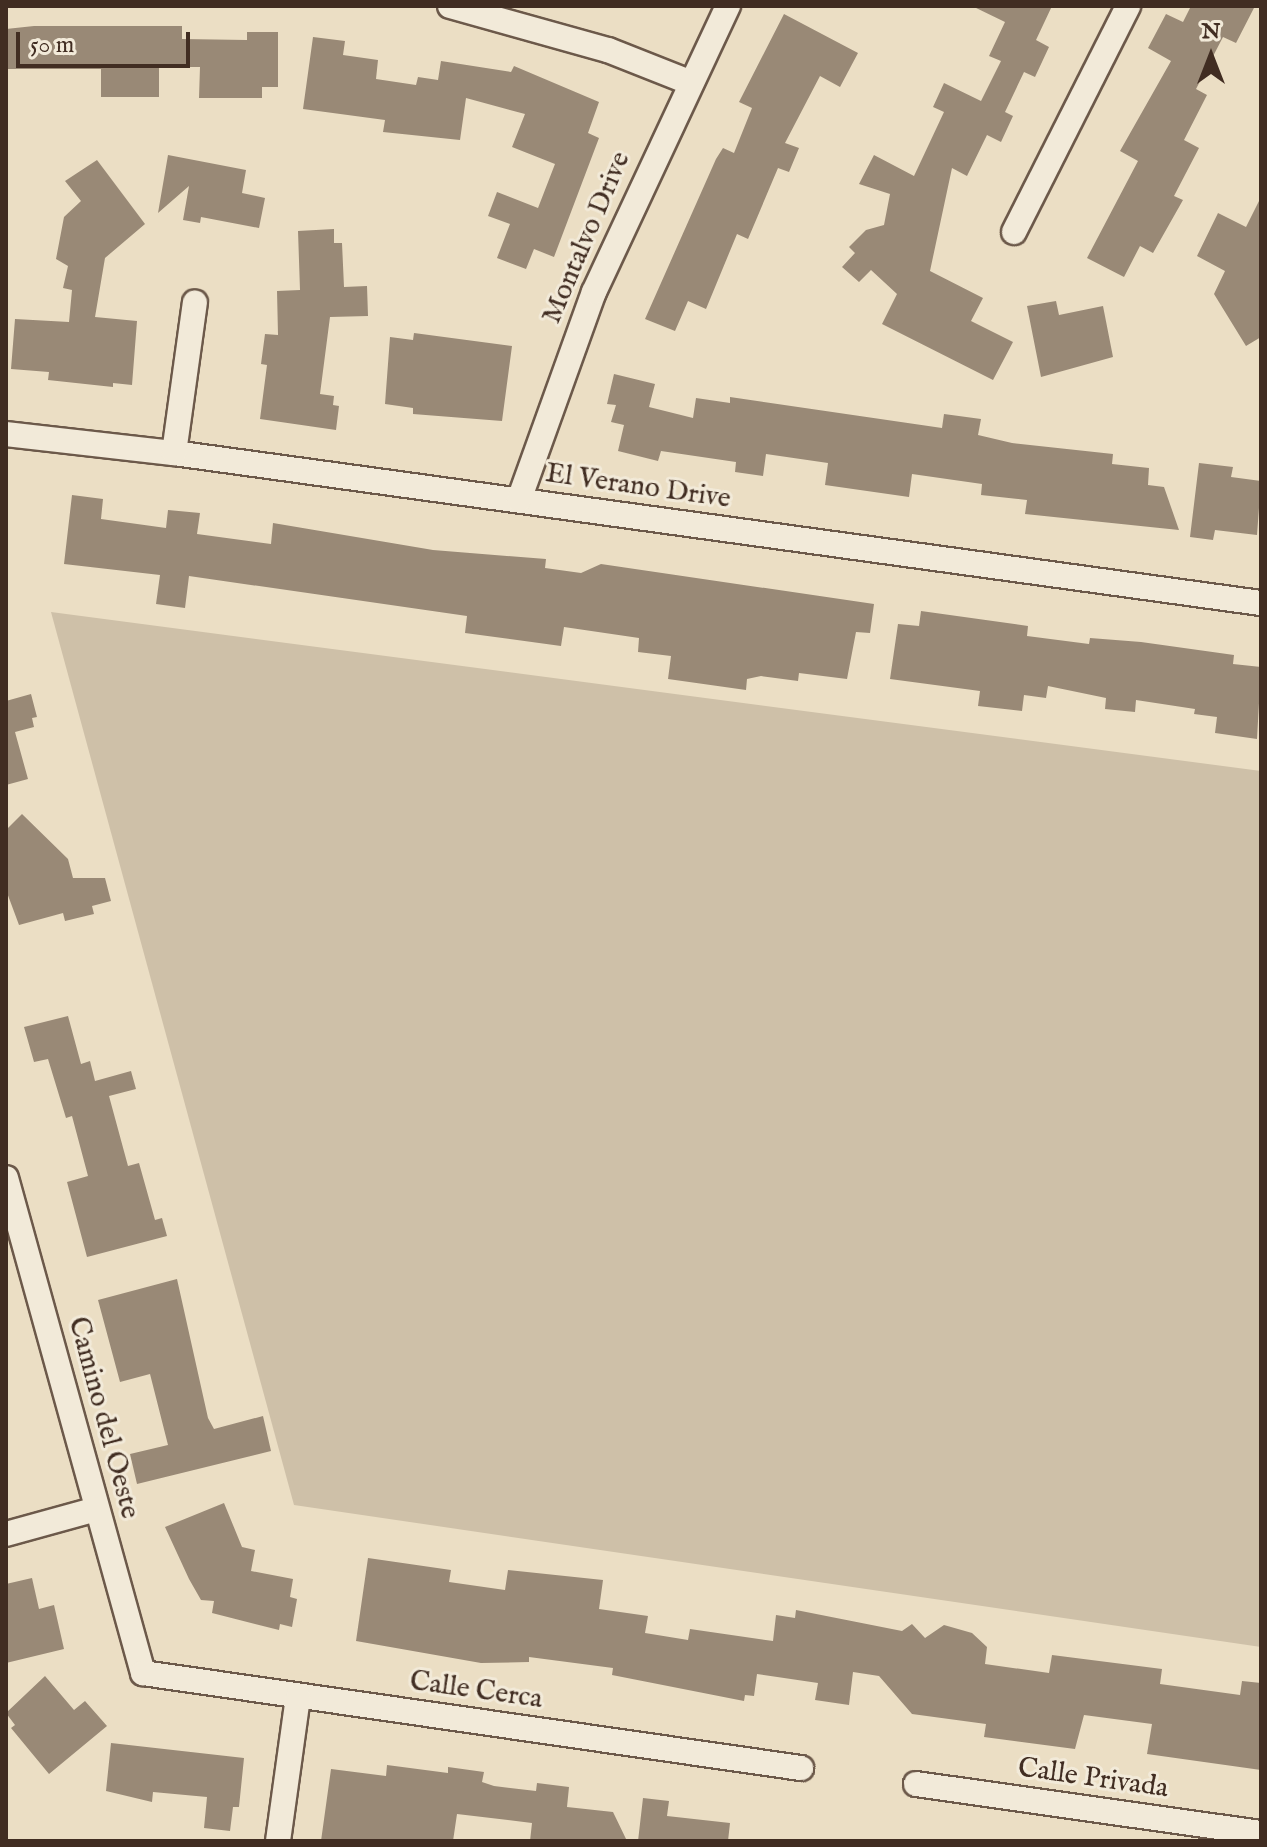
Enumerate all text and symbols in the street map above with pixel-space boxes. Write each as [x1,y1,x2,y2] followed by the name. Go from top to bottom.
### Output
[20,16,194,66] scale bar
[1171,16,1251,96] north arrow
[1201,18,1221,46] text: N
[30,30,74,61] text: 50 m
[536,147,638,329] street label: Montalvo Drive
[543,457,733,517] street label: El Verano Drive
[60,1314,146,1522] street label: Camino del Oeste
[408,1665,544,1717] street label: Calle Cerca
[1016,1752,1170,1806] street label: Calle Privada

